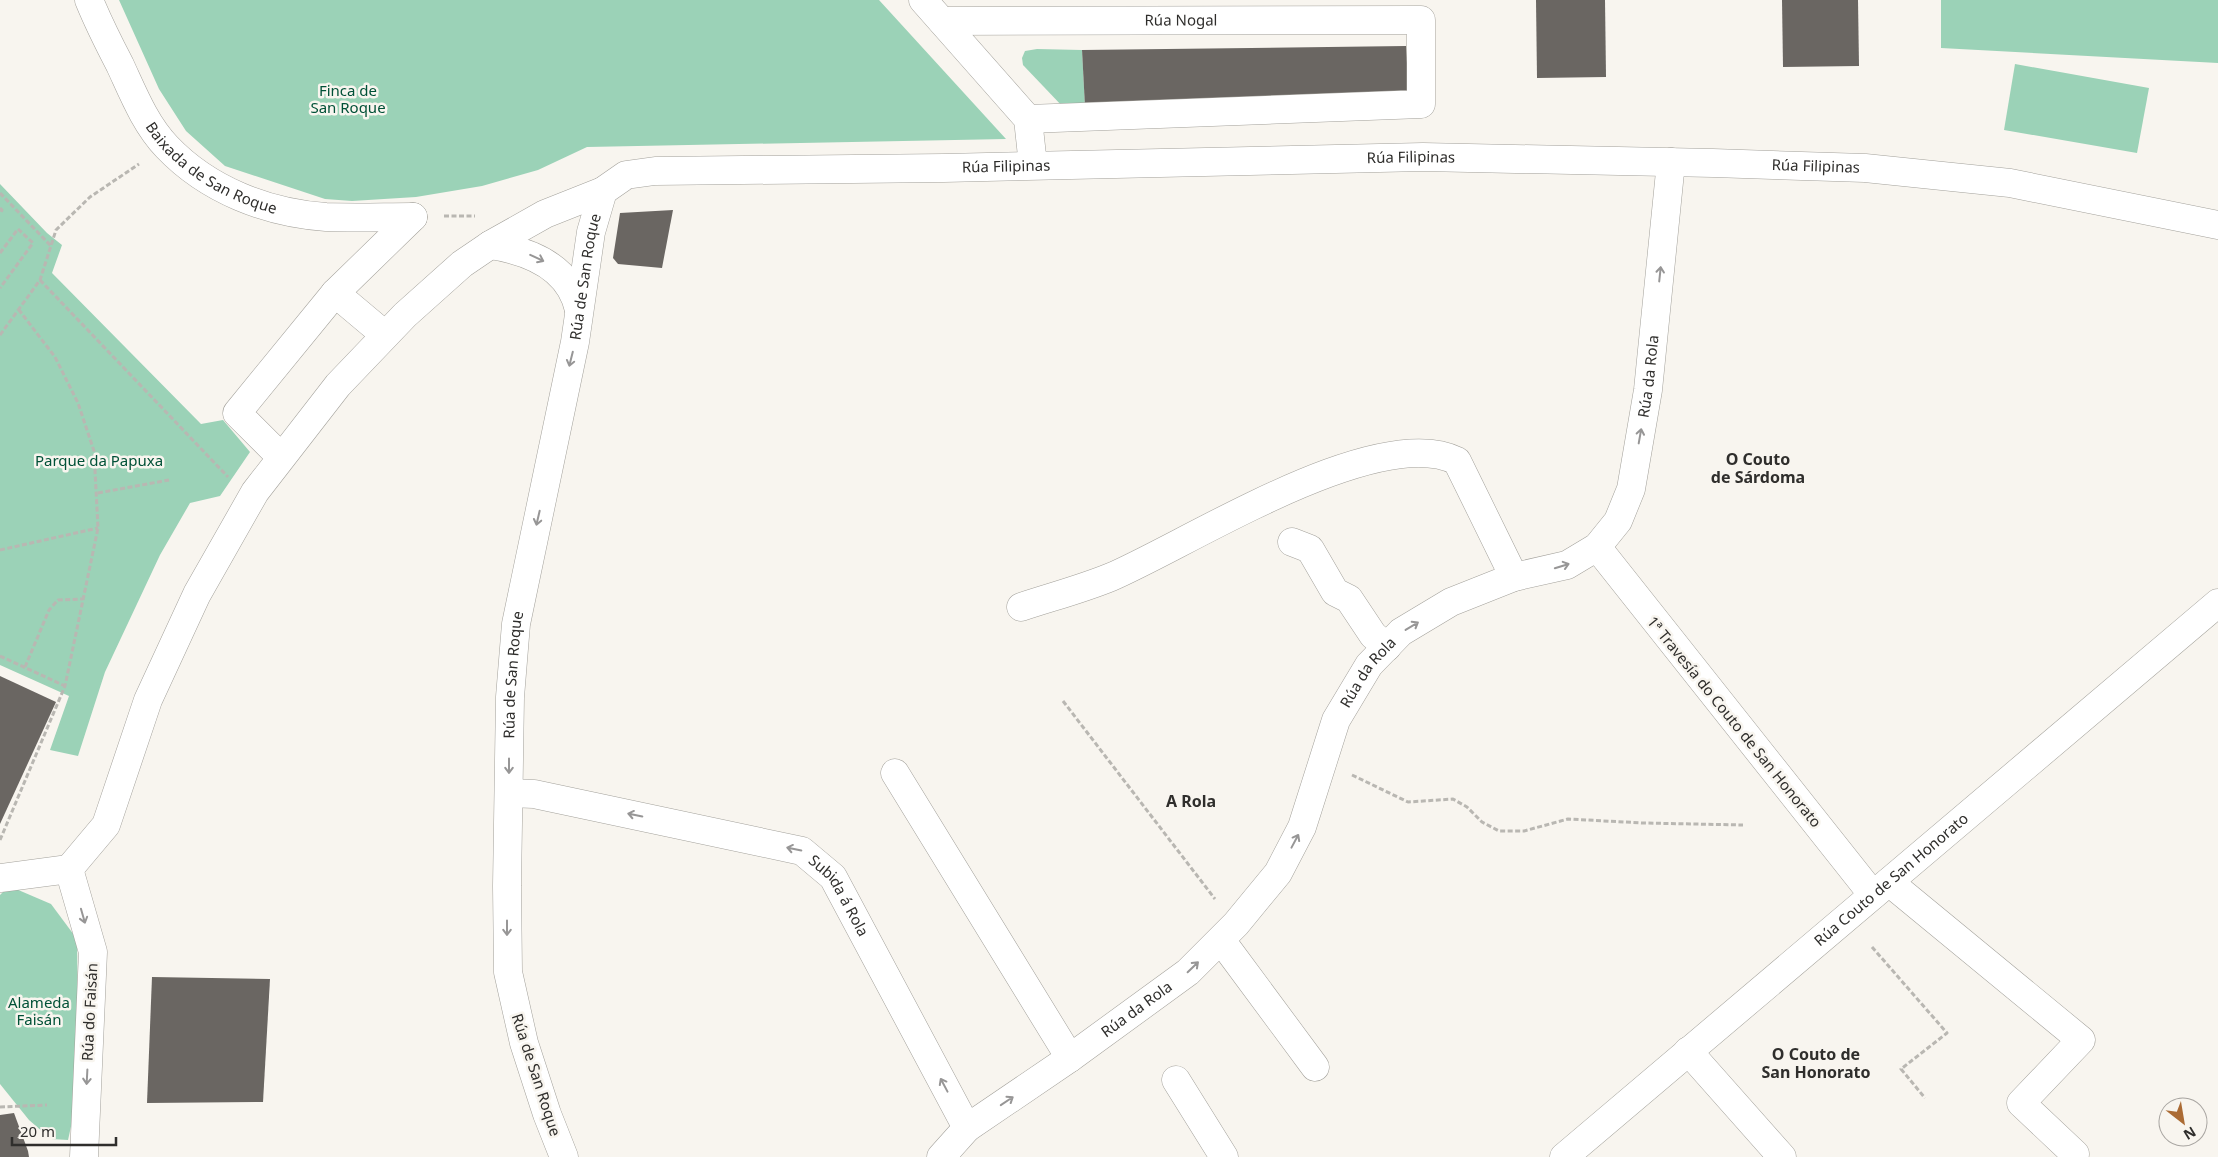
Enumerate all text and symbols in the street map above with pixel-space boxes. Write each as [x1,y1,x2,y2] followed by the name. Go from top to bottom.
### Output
[1144,9,1218,30] street label: Rúa Nogal
[310,80,386,117] park label: Finca de San Roque
[142,118,279,218] street label: Baixada de San Roque
[1367,146,1455,167] street label: Rúa Filipinas
[1771,154,1860,177] street label: Rúa Filipinas
[962,155,1050,177] street label: Rúa Filipinas
[564,211,605,341] street label: Rúa de San Roque
[529,254,544,263] one-way arrow
[1655,267,1665,283] one-way arrow
[1632,334,1662,419] street label: Rúa da Rola
[566,351,575,367] one-way arrow
[1636,428,1646,444] one-way arrow
[1711,448,1805,488] district label: O Couto de Sárdoma
[35,450,163,470] park label: Parque da Papuxa
[533,510,542,526] one-way arrow
[1553,560,1569,570] one-way arrow
[498,609,527,739] street label: Rúa de San Roque
[1643,612,1826,831] street label: 1ª Travesía do Couto de San Honorato
[1404,620,1418,630] one-way arrow
[1335,632,1400,711] street label: Rúa da Rola
[504,757,514,773] one-way arrow
[1166,790,1216,812] district label: A Rola
[1809,808,1972,950] street label: Rúa Couto de San Honorato
[627,810,643,819] one-way arrow
[1291,834,1300,849] one-way arrow
[786,844,802,853] one-way arrow
[805,850,874,940] street label: Subida á Rola
[78,908,88,924] one-way arrow
[502,920,512,936] one-way arrow
[1187,961,1200,973] one-way arrow
[76,962,102,1061] street label: Rúa do Faisán
[1097,976,1176,1041] street label: Rúa da Rola
[8,992,70,1029] park label: Alameda Faisán
[508,1011,566,1139] street label: Rúa de San Roque
[1762,1043,1870,1083] district label: O Couto de San Honorato
[82,1069,92,1085] one-way arrow
[939,1078,948,1093] one-way arrow
[1000,1096,1014,1106] one-way arrow
[2158,1097,2208,1147] north arrow
[12,1114,116,1146] scale bar
[20,1121,55,1141] text: 20 m
[2180,1122,2200,1145] text: N

